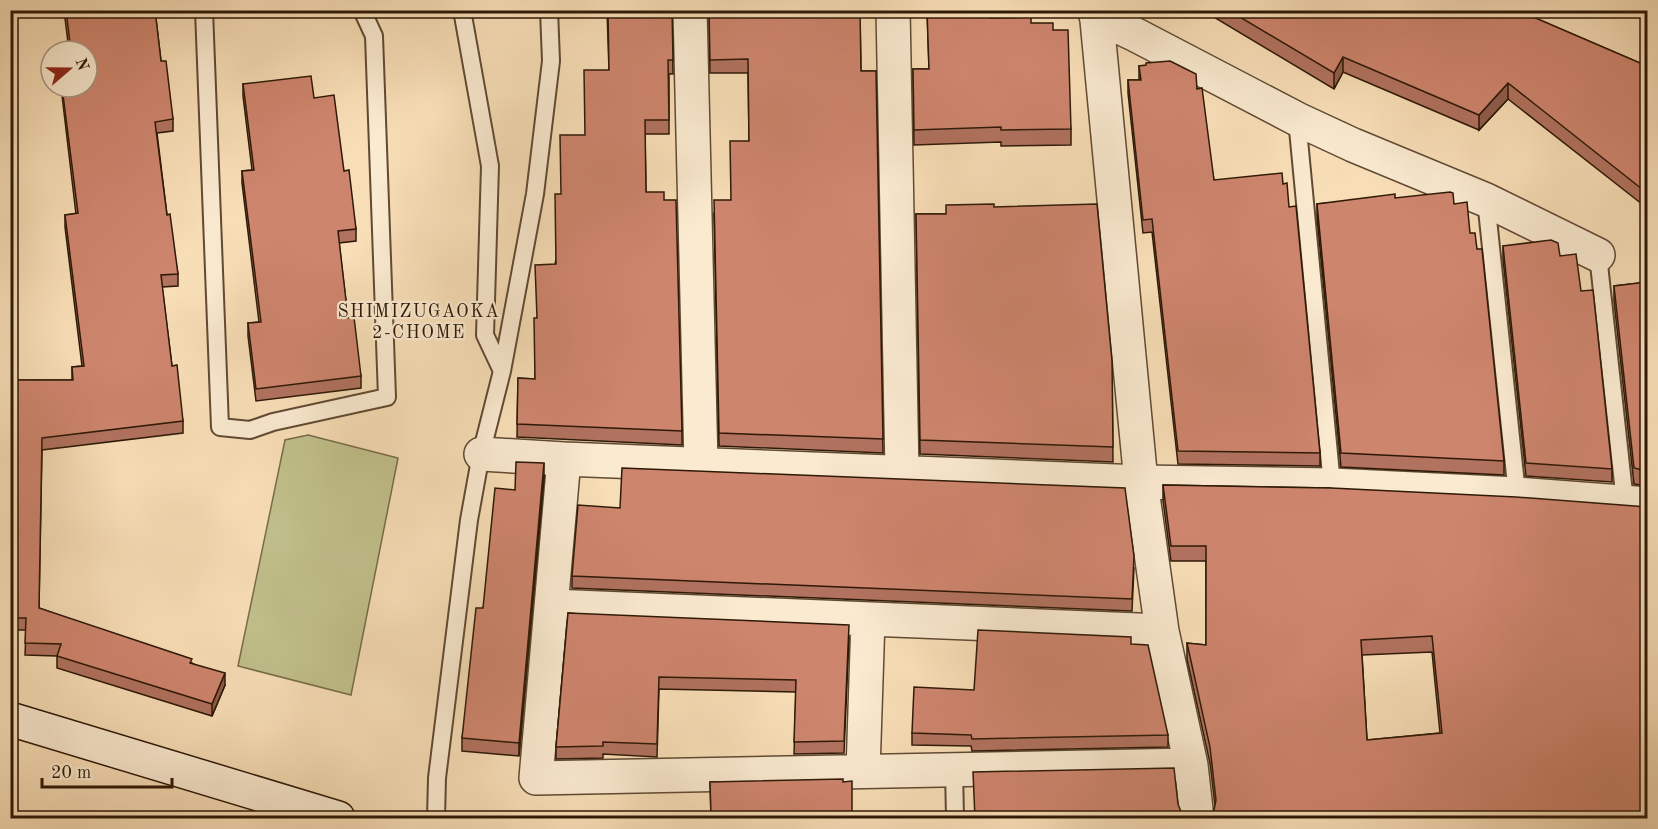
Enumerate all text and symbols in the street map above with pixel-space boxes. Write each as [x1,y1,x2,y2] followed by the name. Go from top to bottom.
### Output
[39,39,99,99] north arrow
[72,56,91,74] text: N
[337,303,501,342] district label: SHIMIZUGAOKA 2-CHOME
[42,751,172,789] scale bar
[51,764,91,782] text: 20 m

